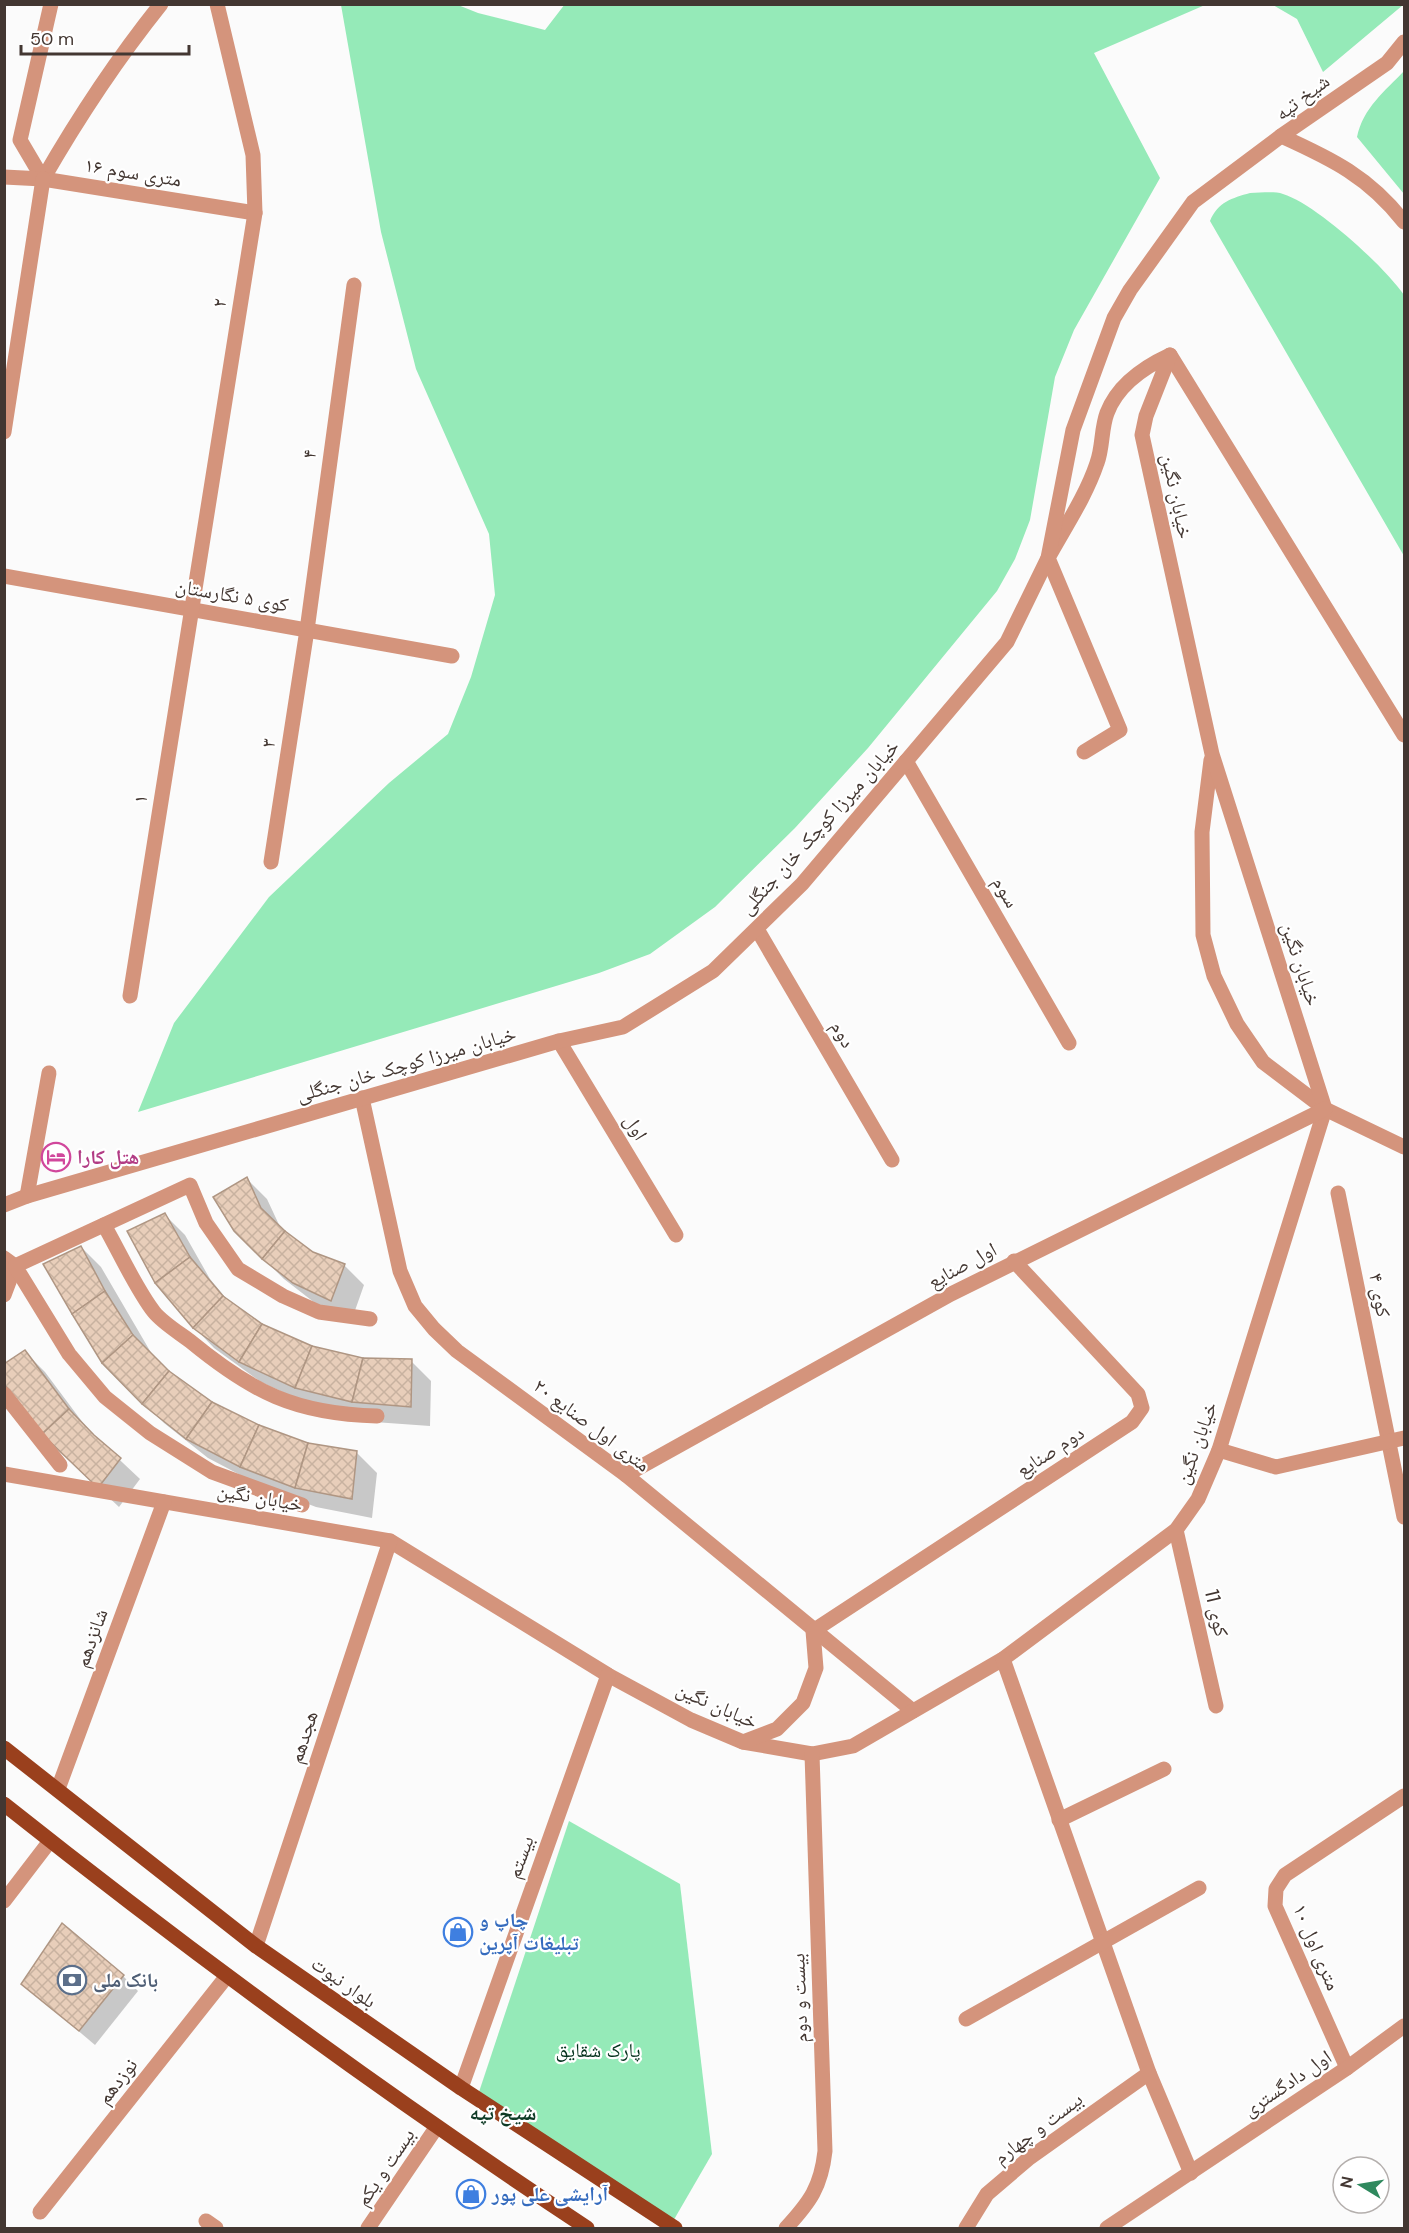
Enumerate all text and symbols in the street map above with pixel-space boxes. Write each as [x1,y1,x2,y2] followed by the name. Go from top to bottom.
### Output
[21,18,189,56] scale bar
[30,27,74,51] text: 50 m
[1269,68,1335,126] street label: شیخ تپه
[83,152,183,193] street label: ۱۶ متری سوم
[205,297,233,309] street label: ۲
[296,448,323,460] street label: ۴
[1155,451,1199,541] street label: خیابان نگین
[173,572,291,618] street label: کوی ۵ نگارستان
[733,734,905,920] street label: خیابان میرزا کوچک خان جنگلی
[254,737,282,749] street label: ۳
[126,793,154,805] street label: ۱
[986,872,1025,913] street label: سوم
[1275,919,1327,1009] street label: خیابان نگین
[824,1016,861,1053] street label: دوم
[293,1020,519,1108] street label: خیابان میرزا کوچک خان جنگلی
[618,1109,654,1145] street label: اول
[40,1141,72,1173] hotel icon: هتل کارا
[77,1144,139,1170] place label: هتل کارا
[923,1236,1001,1294] street label: اول صنایع
[1363,1271,1397,1319] street label: کوی ۴
[528,1373,656,1477] street label: ۲۰ متری اول صنایع
[1169,1398,1223,1488] street label: خیابان نگین
[1011,1419,1089,1483] street label: دوم صنایع
[215,1477,305,1517] street label: خیابان نگین
[1199,1587,1235,1639] street label: کوی 11
[68,1605,115,1671] street label: شانزدهم
[672,1676,762,1735] street label: خیابان نگین
[282,1707,325,1767] street label: هجدهم
[500,1832,541,1882] street label: بیستم
[1287,1900,1347,1994] street label: ۱۰ متری اول
[479,1907,579,1956] place label: چاپ و تبلیغات آپرین
[442,1916,474,1948] shop icon: چاپ و تبلیغات آپرین
[306,1950,382,2014] street label: بلوار نبوت
[784,1953,815,2043] street label: بیست و دوم
[56,1964,88,1996] bank icon: بانک ملی
[93,1967,158,1993] place label: بانک ملی
[555,2037,641,2063] park label: پارک شقایق
[1238,2044,1336,2122] street label: اول دادگستری
[91,2053,144,2110] street label: نوزدهم
[988,2086,1088,2171] street label: بیست و چهارم
[470,2099,536,2127] district label: شیخ تپه
[349,2123,421,2212] street label: بیست و یکم
[1331,2155,1391,2215] north arrow
[1335,2175,1358,2190] text: N
[455,2178,487,2210] shop icon: آرایشی علی پور
[491,2181,609,2207] place label: آرایشی علی پور

